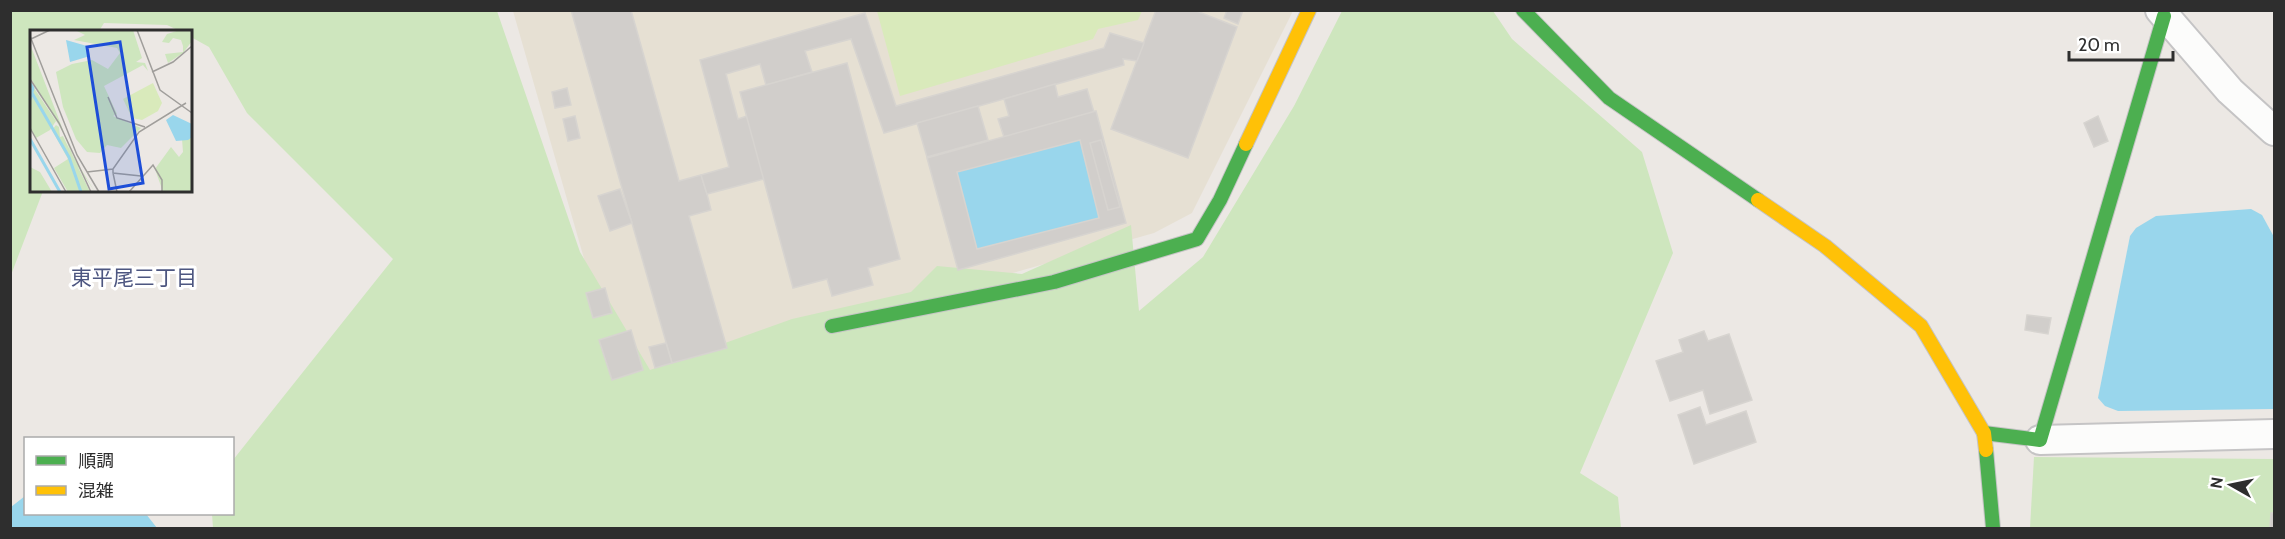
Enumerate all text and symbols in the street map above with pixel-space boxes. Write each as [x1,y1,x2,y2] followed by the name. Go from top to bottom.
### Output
[2069,24,2172,62] scale bar
[30,30,192,192] inset map
[2078,34,2120,56] text: 20 m
[71,265,197,290] district label: 東平尾三丁目
[24,437,234,515] legend
[78,450,114,472] text: 順調
[2201,455,2261,515] north arrow
[2206,476,2227,490] text: N
[78,480,114,502] text: 混雑

